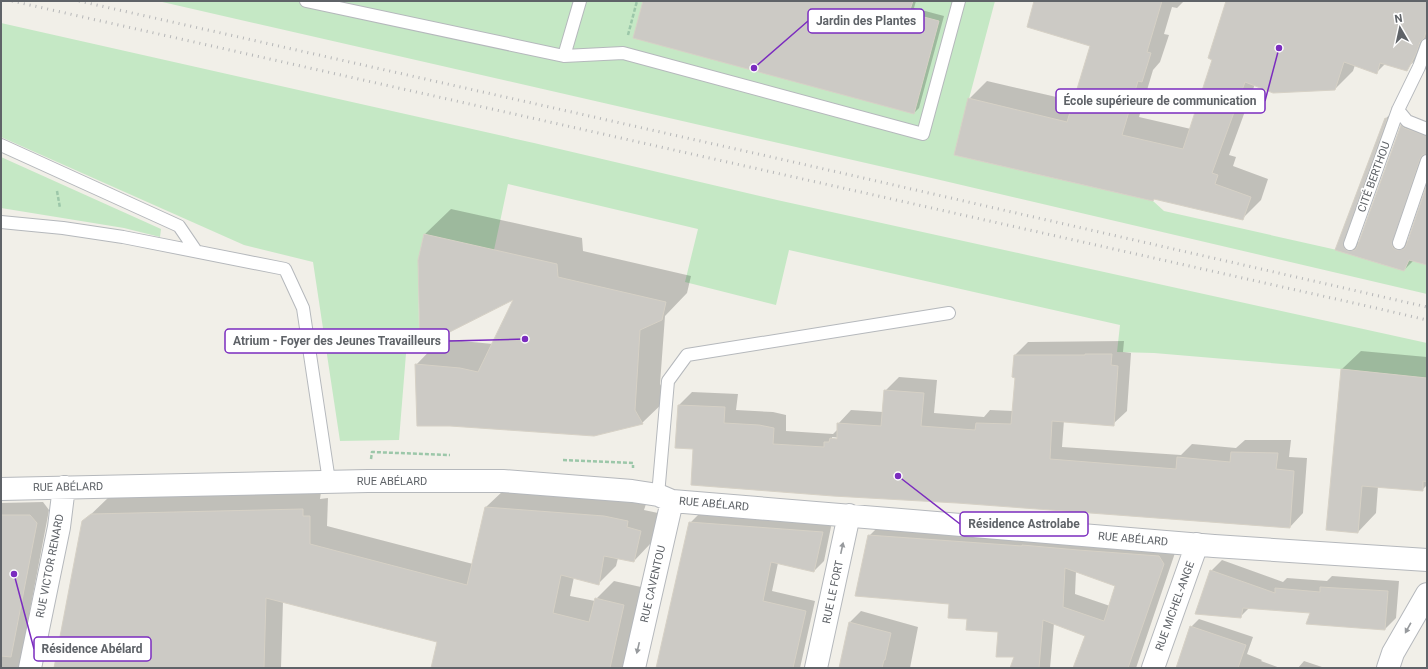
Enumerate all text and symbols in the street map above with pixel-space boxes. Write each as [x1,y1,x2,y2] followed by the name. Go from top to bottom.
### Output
[1380,8,1420,48] north arrow
[808,9,924,33] callout: Jardin des Plantes
[1394,12,1404,26] text: N
[816,14,916,28] text: Jardin des Plantes
[1056,89,1265,113] callout: École supérieure de communication
[1063,93,1257,108] text: École supérieure de communication
[1355,140,1393,214] street label: CITÉ BERTHOU
[225,329,449,353] callout: Atrium - Foyer des Jeunes Travailleurs
[233,334,441,348] text: Atrium - Foyer des Jeunes Travailleurs
[357,475,427,488] street label: RUE ABÉLARD
[33,480,103,494] street label: RUE ABÉLARD
[678,494,750,514] street label: RUE ABÉLARD
[960,512,1088,536] callout: Résidence Astrolabe
[34,513,66,619] street label: RUE VICTOR RENARD
[968,517,1080,531] text: Résidence Astrolabe
[1097,529,1169,549] street label: RUE ABÉLARD
[840,542,846,554] one-way arrow
[638,544,668,624] street label: RUE CAVENTOU
[820,559,846,625] street label: RUE LE FORT
[1153,559,1197,653] street label: RUE MICHEL-ANGE
[1404,622,1411,633] one-way arrow
[34,637,151,661] callout: Résidence Abélard
[41,642,143,656] text: Résidence Abélard
[635,642,641,654] one-way arrow

